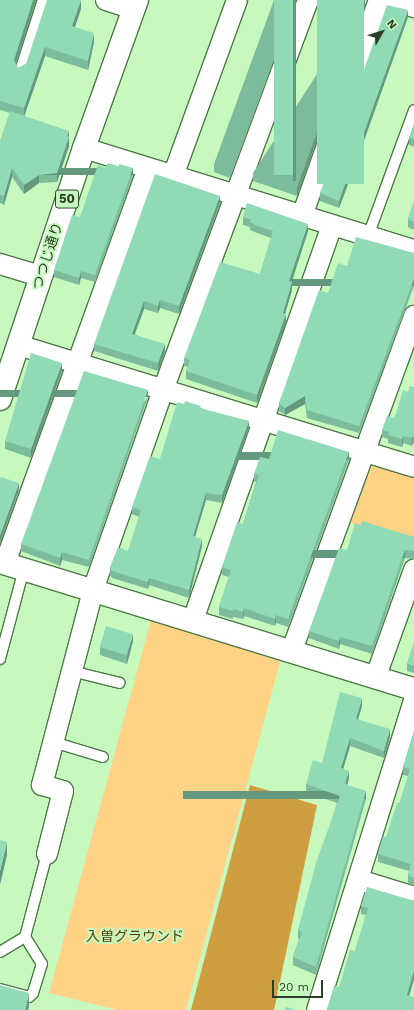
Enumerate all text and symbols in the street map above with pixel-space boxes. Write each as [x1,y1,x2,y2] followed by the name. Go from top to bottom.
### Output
[362,12,402,52] north arrow
[384,17,399,31] text: N
[55,188,79,210] road number: 50
[28,220,66,292] street label: つつじ通り
[86,928,184,944] park label: 入曽グラウンド
[274,972,325,998] scale bar
[279,980,309,994] text: 20 m

